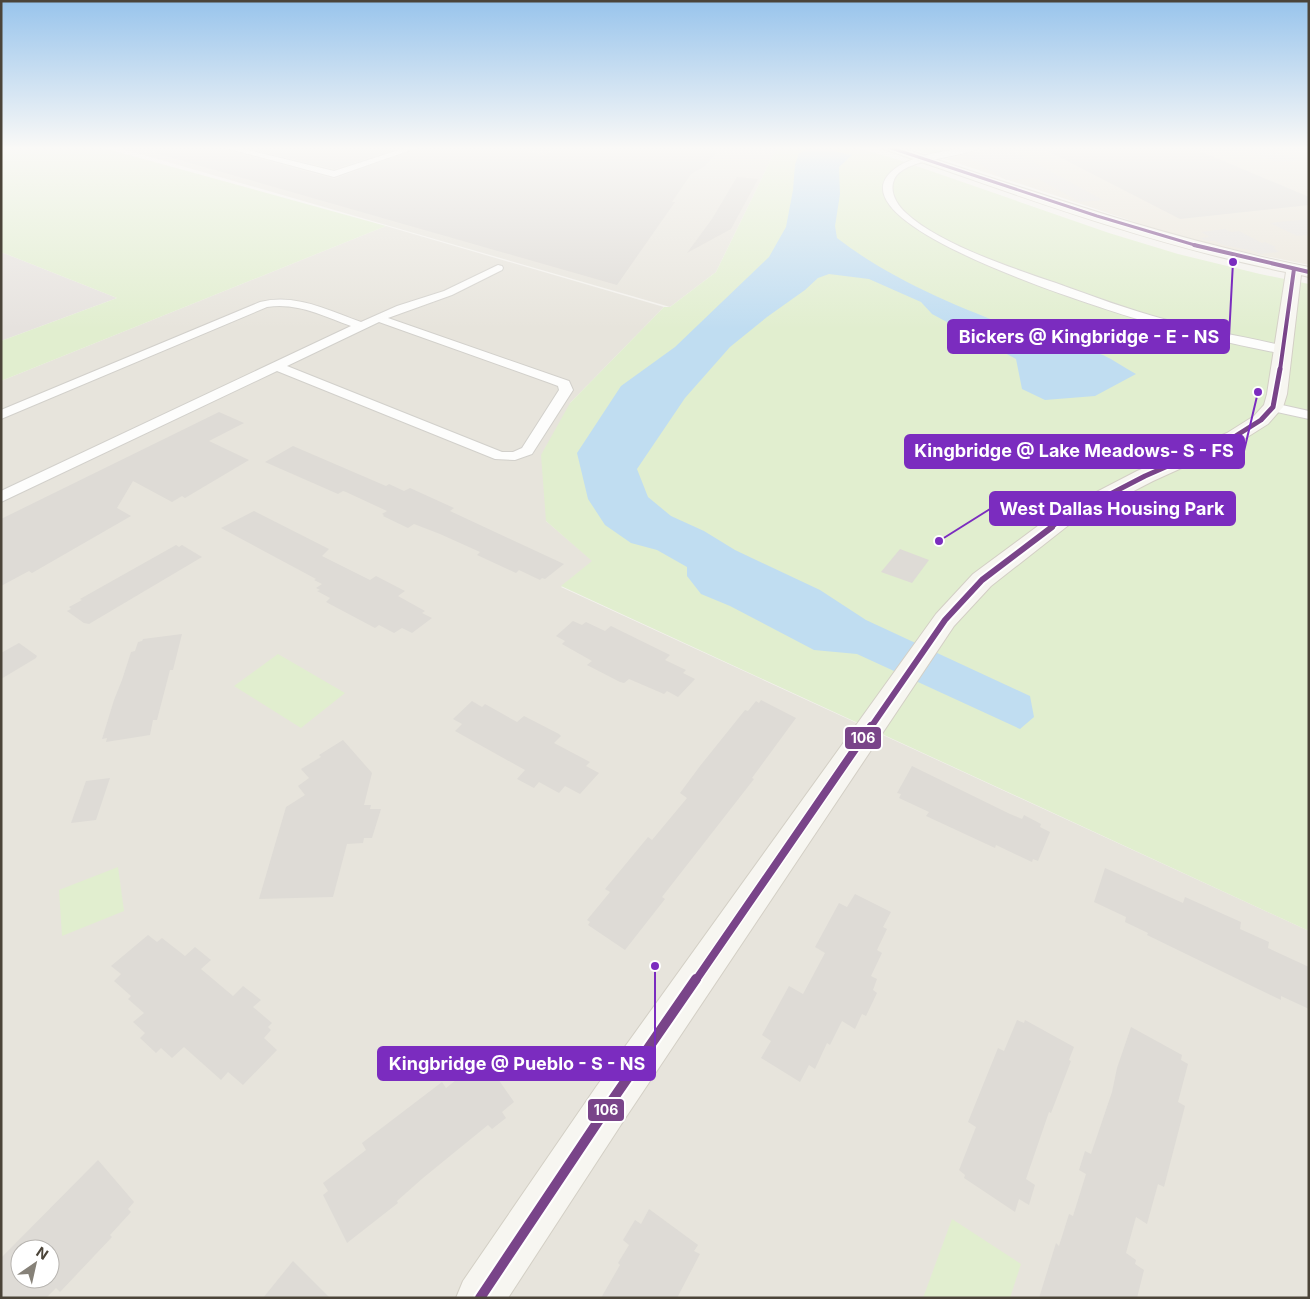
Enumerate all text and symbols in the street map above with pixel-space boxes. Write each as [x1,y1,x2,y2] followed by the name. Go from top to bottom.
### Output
[948,320,1229,353] callout: Bickers @ Kingbridge - E - NS
[959,326,1219,347] text: Bickers @ Kingbridge - E - NS
[905,435,1244,468] callout: Kingbridge @ Lake Meadows- S - FS
[914,440,1234,461] text: Kingbridge @ Lake Meadows- S - FS
[990,492,1235,525] callout: West Dallas Housing Park
[1000,498,1225,519] text: West Dallas Housing Park
[844,726,882,750] line badge: 106
[851,729,875,746] text: 106
[378,1047,655,1080] callout: Kingbridge @ Pueblo - S - NS
[389,1053,645,1074] text: Kingbridge @ Pueblo - S - NS
[587,1098,625,1122] line badge: 106
[594,1101,618,1118] text: 106
[10,1239,60,1289] north arrow
[33,1243,52,1263] text: N

